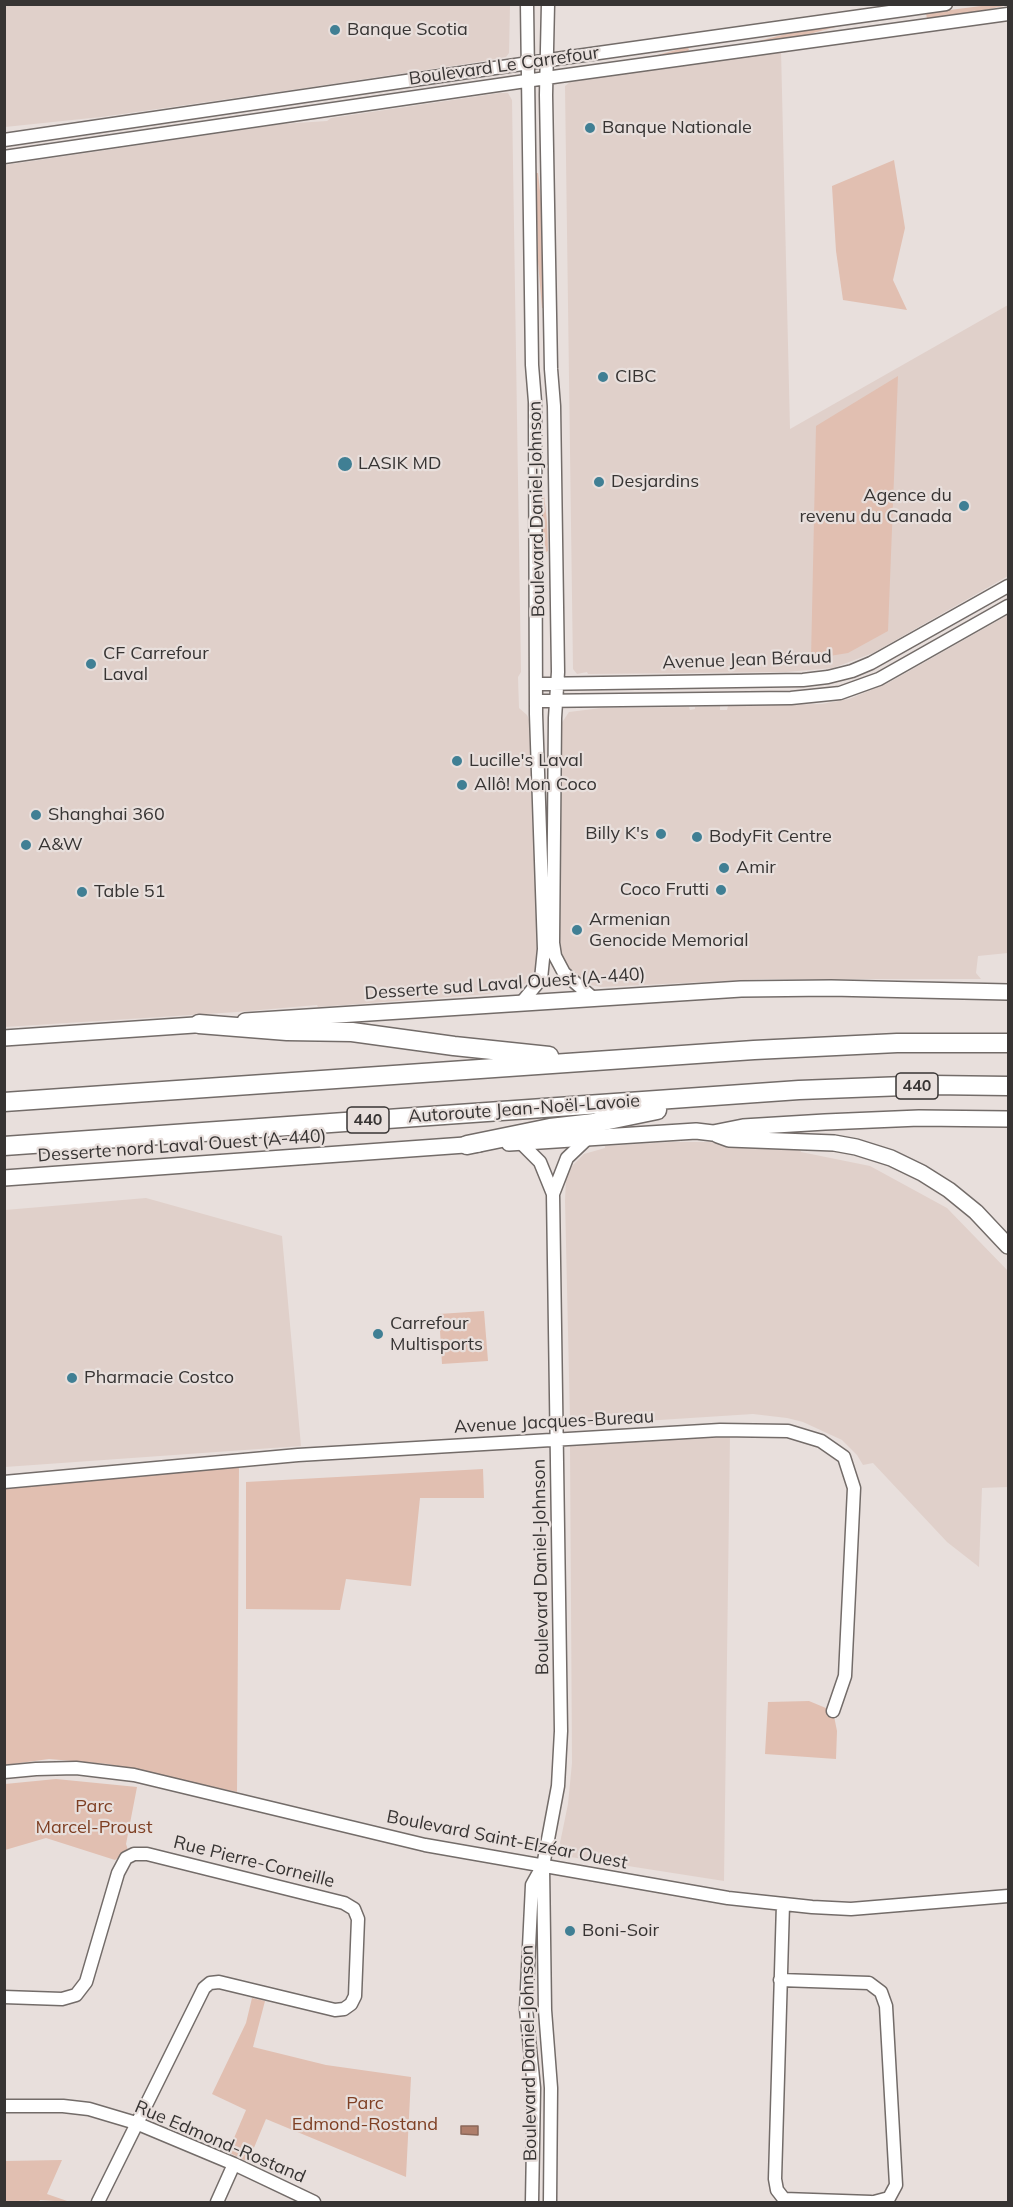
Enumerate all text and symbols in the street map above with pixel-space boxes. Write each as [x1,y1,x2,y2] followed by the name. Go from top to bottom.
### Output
[347,19,468,41] place label: Banque Scotia
[328,23,342,37] marker: Banque Scotia
[408,42,600,90] street label: Boulevard Le Carrefour
[602,117,752,139] place label: Banque Nationale
[583,121,597,135] marker: Banque Nationale
[615,366,657,388] place label: CIBC
[596,370,610,384] marker: CIBC
[524,401,550,617] street label: Boulevard Daniel-Johnson
[358,453,441,475] place label: LASIK MD
[336,455,354,473] marker: LASIK MD
[611,471,699,493] place label: Desjardins
[592,475,606,489] marker: Desjardins
[799,485,952,528] place label: Agence du revenu du Canada
[957,499,971,513] marker: Agence du revenu du Canada
[103,643,209,686] place label: CF Carrefour Laval
[662,646,832,674] street label: Avenue Jean Béraud
[84,657,98,671] marker: CF Carrefour Laval
[469,750,583,772] place label: Lucille's Laval
[450,754,464,768] marker: Lucille's Laval
[474,774,597,796] place label: Allô! Mon Coco
[455,778,469,792] marker: Allô! Mon Coco
[48,804,165,826] place label: Shanghai 360
[29,808,43,822] marker: Shanghai 360
[585,823,649,845] place label: Billy K's
[709,826,832,848] place label: BodyFit Centre
[654,827,668,841] marker: Billy K's
[690,830,704,844] marker: BodyFit Centre
[38,834,83,856] place label: A&W
[19,838,33,852] marker: A&W
[736,857,776,879] place label: Amir
[717,861,731,875] marker: Amir
[620,879,709,901] place label: Coco Frutti
[94,881,165,903] place label: Table 51
[714,883,728,897] marker: Coco Frutti
[75,885,89,899] marker: Table 51
[589,909,748,952] place label: Armenian Genocide Memorial
[570,923,584,937] marker: Armenian Genocide Memorial
[364,963,646,1005] street label: Desserte sud Laval Ouest (A-440)
[896,1073,938,1099] road number: 440
[407,1090,641,1128] street label: Autoroute Jean-Noël-Lavoie
[347,1107,389,1133] road number: 440
[37,1125,327,1167] street label: Desserte nord Laval Ouest (A-440)
[390,1313,483,1356] place label: Carrefour Multisports
[371,1327,385,1341] marker: Carrefour Multisports
[84,1367,234,1389] place label: Pharmacie Costco
[65,1371,79,1385] marker: Pharmacie Costco
[453,1406,655,1438] street label: Avenue Jacques-Bureau
[528,1459,554,1675] street label: Boulevard Daniel-Johnson
[36,1796,152,1838] park label: Parc Marcel-Proust
[385,1806,629,1874] street label: Boulevard Saint-Elzéar Ouest
[171,1832,337,1892] street label: Rue Pierre-Corneille
[582,1920,659,1942] place label: Boni-Soir
[563,1924,577,1938] marker: Boni-Soir
[516,1945,542,2161] street label: Boulevard Daniel-Johnson
[292,2093,438,2136] park label: Parc Edmond-Rostand
[131,2096,309,2188] street label: Rue Edmond-Rostand

